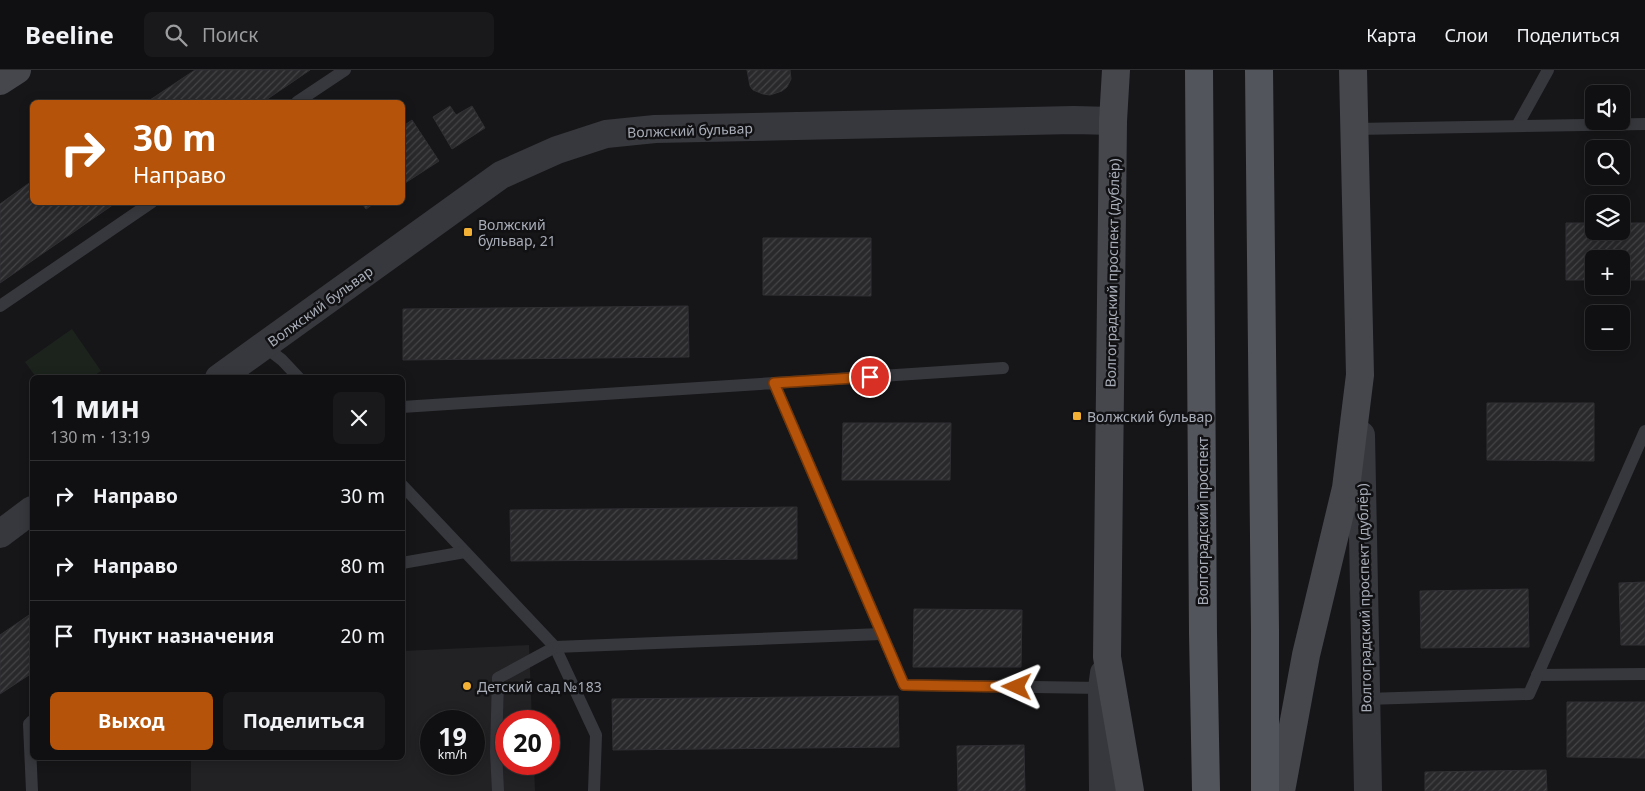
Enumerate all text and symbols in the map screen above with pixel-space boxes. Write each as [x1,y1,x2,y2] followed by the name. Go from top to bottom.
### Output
[144,12,494,57] search box
[25,18,114,51] text: Beeline
[162,21,190,49] icon: search
[202,22,258,48] text: Поиск
[1366,23,1416,47] text: Карта
[1444,23,1488,47] text: Слои
[1516,23,1620,47] text: Поделиться
[1585,85,1630,350] map controls
[1585,85,1630,130] button: sound
[133,114,216,161] text: 30 m
[627,118,753,142] street label: Волжский бульвар
[50,120,115,185] icon: right
[1585,140,1630,185] button: search
[1101,158,1123,388] street label: Волгоградский проспект (дублёр)
[133,159,226,189] text: Направо
[1585,195,1630,240] button: layers
[478,215,556,250] place label: Волжский бульвар, 21
[462,226,474,238] marker: Волжский бульвар, 21
[1585,250,1630,295] button: +
[264,261,376,351] street label: Волжский бульвар
[1585,305,1630,350] button: −
[849,356,891,398] pin
[856,363,884,391] icon: arrive
[50,386,140,427] text: 1 мин
[333,392,385,444] button: close
[1087,407,1213,426] place label: Волжский бульвар
[1071,410,1083,422] marker: Волжский бульвар
[50,426,150,448] text: 130 m · 13:19
[1193,436,1212,605] street label: Волгоградский проспект
[50,482,78,510] icon: right
[93,483,178,509] text: Направо
[341,483,385,509] text: 30 m
[1353,483,1375,713] street label: Волгоградский проспект (дублёр)
[50,552,78,580] icon: right
[93,553,178,579] text: Направо
[341,553,385,579] text: 80 m
[50,622,78,650] icon: arrive
[93,623,274,649] text: Пункт назначения
[341,623,385,649] text: 20 m
[990,660,1042,712] position arrow
[477,677,602,696] place label: Детский сад №183
[461,680,473,692] marker: Детский сад №183
[50,692,213,750] button: Выход
[223,692,385,750] button: Поделиться
[495,710,560,775] speed limit sign: 20
[438,719,467,753] text: 19
[438,746,467,763] text: km/h

